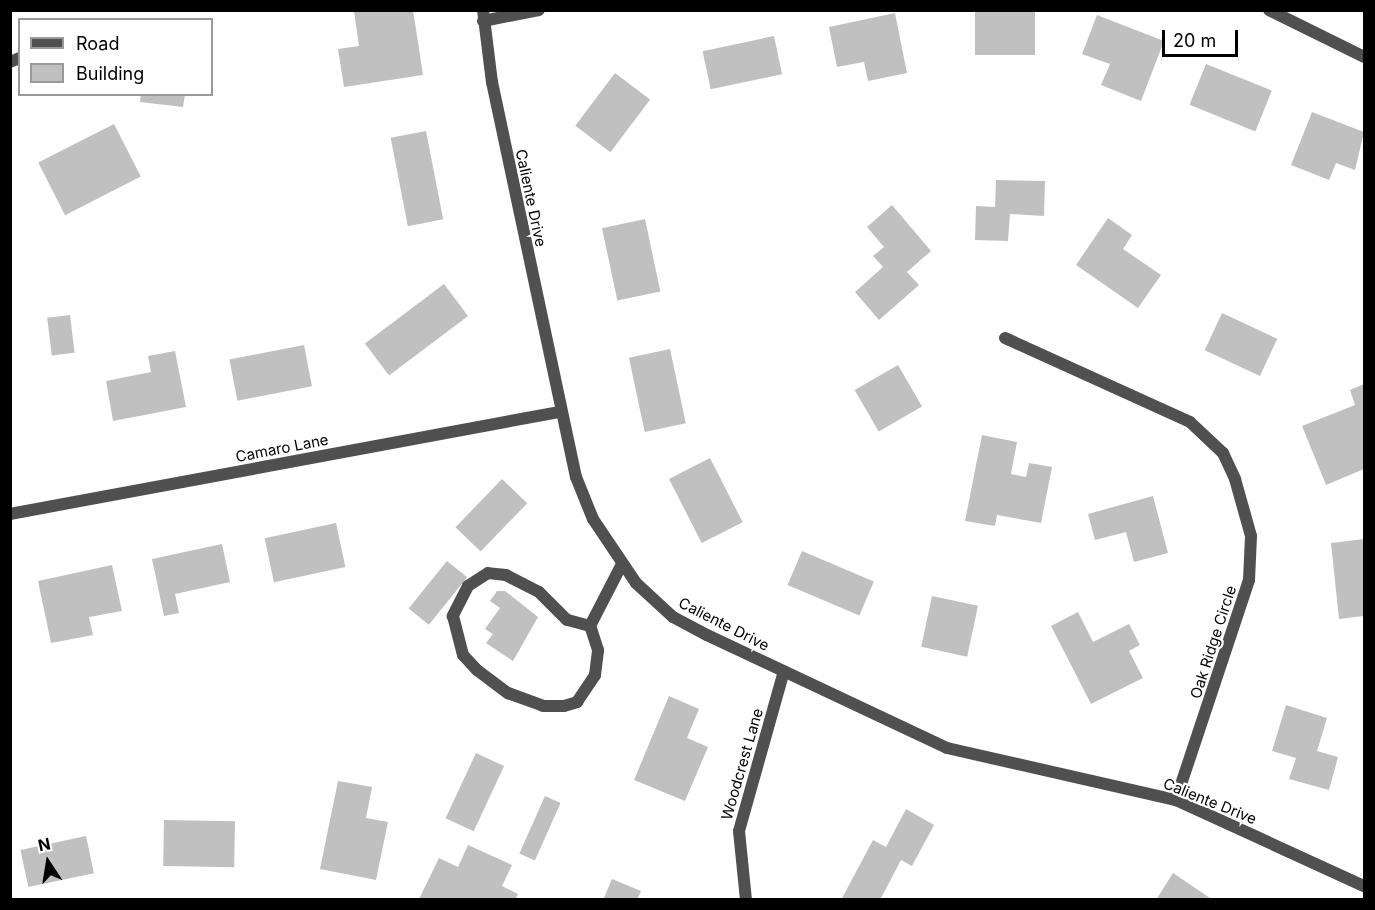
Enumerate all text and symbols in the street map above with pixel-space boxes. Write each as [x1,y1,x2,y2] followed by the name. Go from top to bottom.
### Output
[18,18,213,96] legend
[1165,18,1242,56] scale bar
[1173,30,1216,51] text: 20 m
[76,33,119,54] text: Road
[76,63,144,84] text: Building
[512,148,550,248] street label: Caliente Drive
[234,430,330,466] street label: Camaro Lane
[1186,583,1240,701] street label: Oak Ridge Circle
[676,593,772,655] street label: Caliente Drive
[717,706,767,822] street label: Woodcrest Lane
[1161,774,1259,828] street label: Caliente Drive
[18,832,78,892] north arrow
[36,833,52,855] text: N

